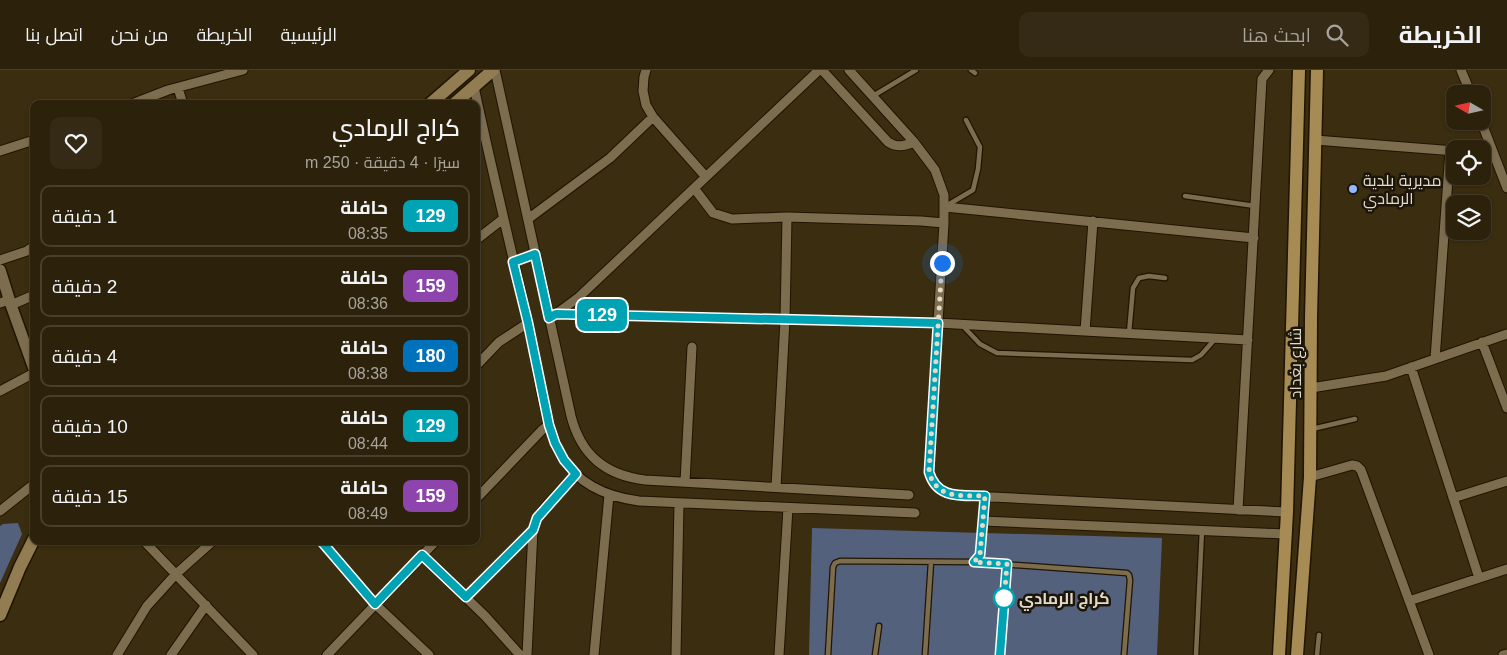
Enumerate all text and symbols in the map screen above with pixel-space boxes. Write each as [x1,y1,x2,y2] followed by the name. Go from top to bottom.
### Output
[1019,12,1369,57] search box
[1323,21,1351,49] icon: search
[1399,21,1482,48] text: الخريطة
[25,25,83,45] text: اتصل بنا
[111,25,168,45] text: من نحن
[196,25,253,45] text: الخريطة
[281,25,337,45] text: الرئيسية
[1242,25,1311,46] text: ابحث هنا
[1446,85,1491,130] north arrow
[1446,85,1491,240] map controls
[332,114,460,141] text: كراج الرمادي
[50,117,102,169] button: heart
[1446,140,1491,185] button: locate
[305,154,460,171] text: سيرًا · 4 دقيقة · 250 m
[1363,172,1441,212] place label: مديرية بلدية الرمادي
[1347,183,1359,195] marker: مديرية بلدية الرمادي
[1446,195,1491,240] button: layers
[340,197,388,218] text: حافلة
[52,206,117,227] text: 1 دقيقة
[415,206,446,226] text: 129
[348,225,388,242] text: 08:35
[930,251,955,276] your location
[340,267,388,288] text: حافلة
[52,276,117,297] text: 2 دقيقة
[415,276,446,296] text: 159
[348,295,388,312] text: 08:36
[573,299,631,331] line badge: 129
[587,305,617,325] text: 129
[1287,328,1307,398] street label: شارع بغداد
[340,337,388,358] text: حافلة
[52,346,117,367] text: 4 دقيقة
[415,346,446,366] text: 180
[348,365,388,382] text: 08:38
[340,407,388,428] text: حافلة
[52,416,128,437] text: 10 دقيقة
[415,416,446,436] text: 129
[348,435,388,452] text: 08:44
[340,477,388,498] text: حافلة
[52,486,128,507] text: 15 دقيقة
[415,486,446,506] text: 159
[348,505,388,522] text: 08:49
[993,587,1015,609] marker: كراج الرمادي
[1019,590,1110,611] place label: كراج الرمادي

